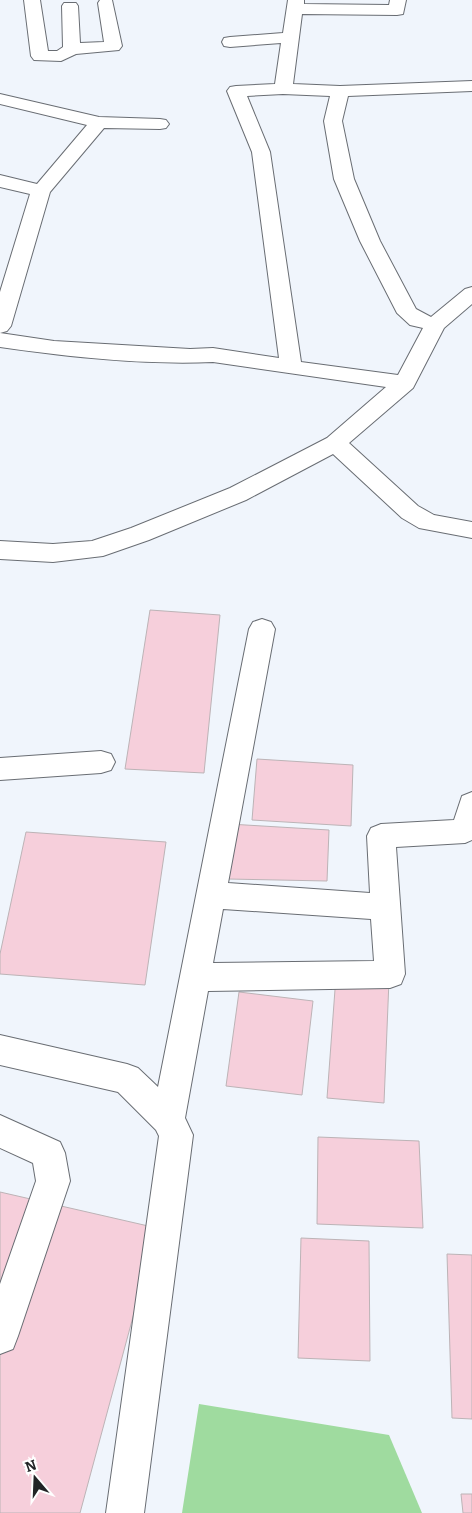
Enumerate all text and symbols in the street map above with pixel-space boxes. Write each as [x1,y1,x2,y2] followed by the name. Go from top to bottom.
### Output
[10,1453,60,1503] north arrow
[23,1456,39,1476] text: N

